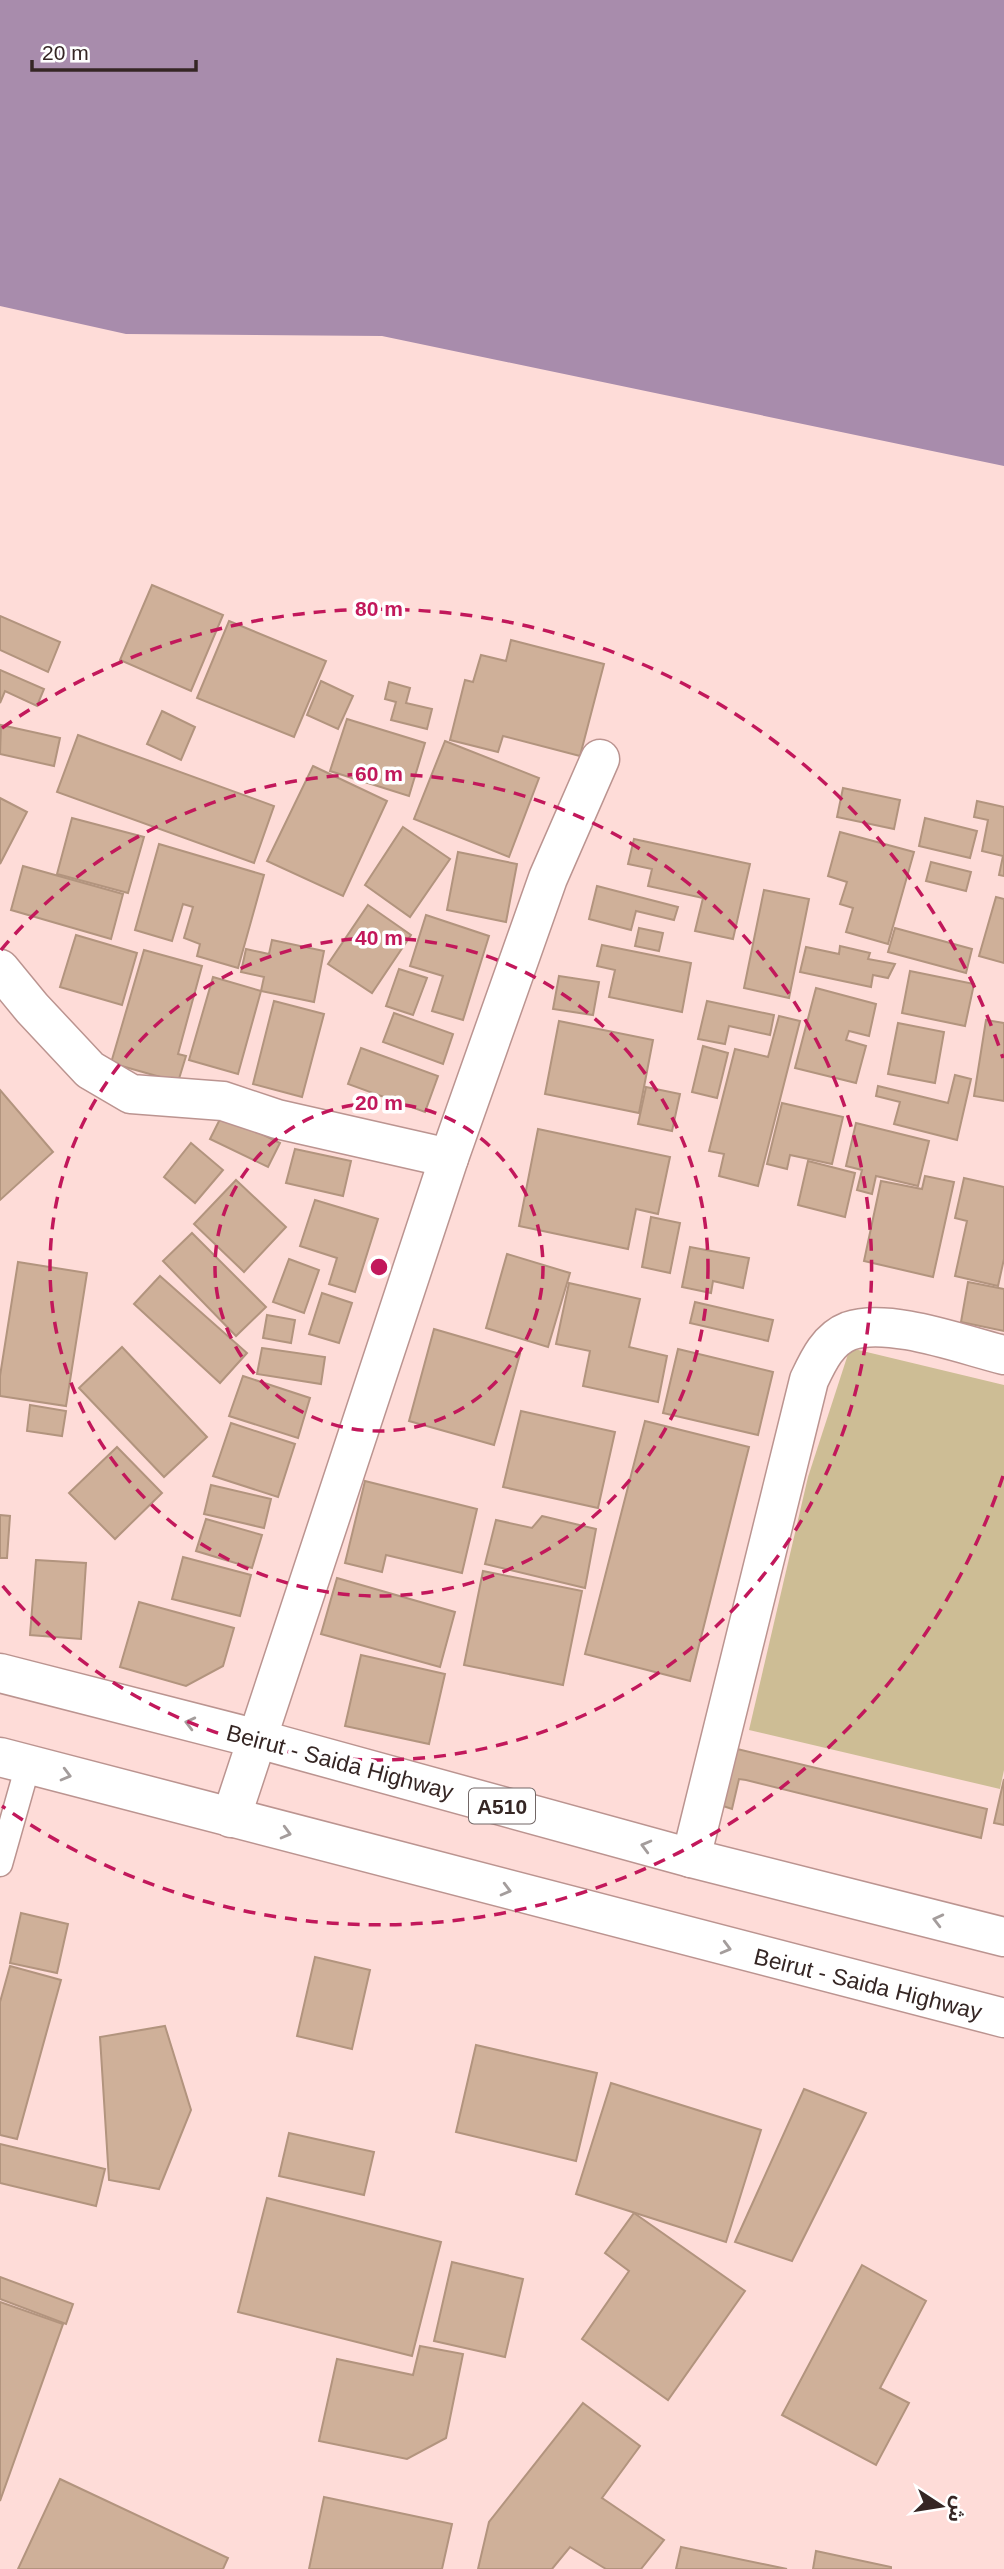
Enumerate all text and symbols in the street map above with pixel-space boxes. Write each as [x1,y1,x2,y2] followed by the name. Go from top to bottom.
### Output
[32,28,196,72] scale bar
[42,41,89,64] text: 20 m
[355,597,403,620] text: 80 m
[355,762,403,785] text: 60 m
[355,926,403,949] text: 40 m
[355,1091,403,1114] text: 20 m
[367,1255,391,1279] centre of rings
[184,1716,196,1731] one-way arrow
[224,1719,457,1805] street label: Beirut - Saida Highway
[60,1767,72,1781] one-way arrow
[469,1788,535,1824] road number: A510
[280,1825,292,1839] one-way arrow
[640,1840,652,1854] one-way arrow
[500,1882,512,1896] one-way arrow
[932,1914,944,1928] one-way arrow
[720,1939,732,1954] one-way arrow
[751,1943,985,2025] street label: Beirut - Saida Highway
[906,2471,976,2541] north arrow
[944,2495,970,2524] text: ش

